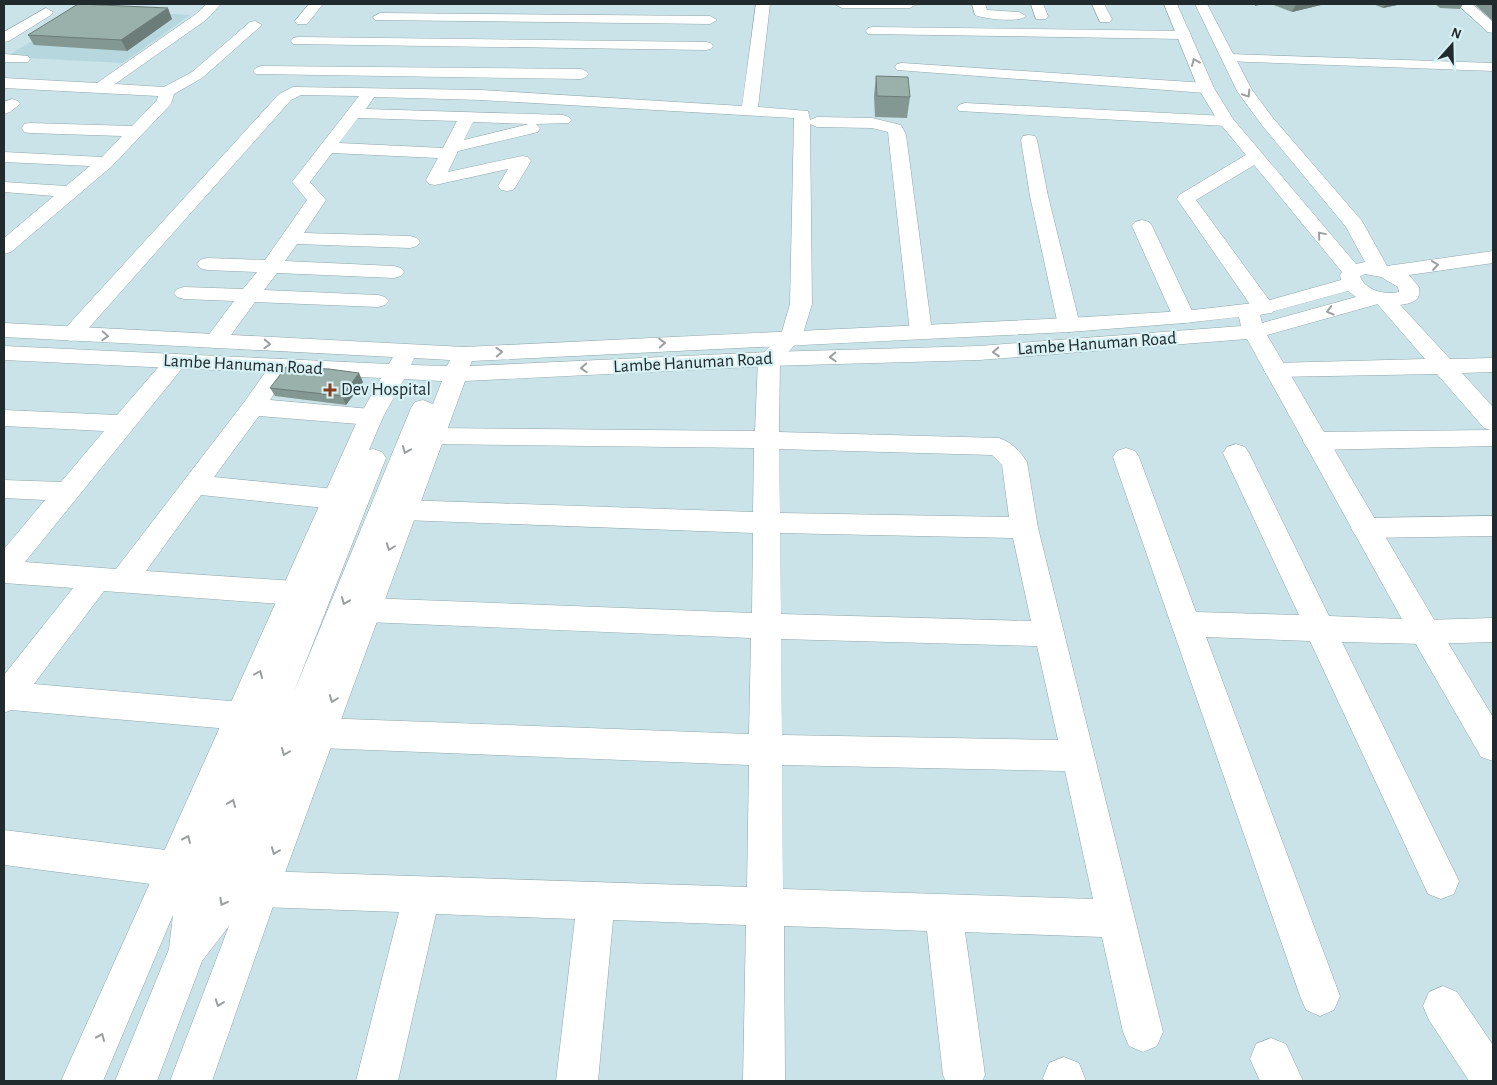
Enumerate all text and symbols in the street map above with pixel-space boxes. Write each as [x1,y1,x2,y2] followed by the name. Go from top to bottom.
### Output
[1427,20,1477,70] north arrow
[1449,25,1463,42] text: N
[1190,58,1201,67] one-way arrow
[1241,89,1251,98] one-way arrow
[1318,232,1326,241] one-way arrow
[1432,260,1440,271] one-way arrow
[1326,305,1334,315] one-way arrow
[1017,329,1177,359] street label: Lambe Hanuman Road
[101,330,109,341] one-way arrow
[658,337,666,348] one-way arrow
[263,339,271,350] one-way arrow
[991,346,999,357] one-way arrow
[496,347,504,358] one-way arrow
[613,350,773,376] street label: Lambe Hanuman Road
[163,352,323,378] street label: Lambe Hanuman Road
[829,352,837,363] one-way arrow
[579,363,587,374] one-way arrow
[341,381,431,399] place label: Dev Hospital
[323,383,337,397] marker: Dev Hospital
[402,445,412,454] one-way arrow
[386,542,396,551] one-way arrow
[341,596,352,605] one-way arrow
[254,671,264,679] one-way arrow
[329,694,339,703] one-way arrow
[280,747,291,756] one-way arrow
[226,799,237,808] one-way arrow
[181,835,192,844] one-way arrow
[271,846,281,855] one-way arrow
[219,896,229,905] one-way arrow
[215,999,225,1007] one-way arrow
[95,1033,106,1042] one-way arrow

